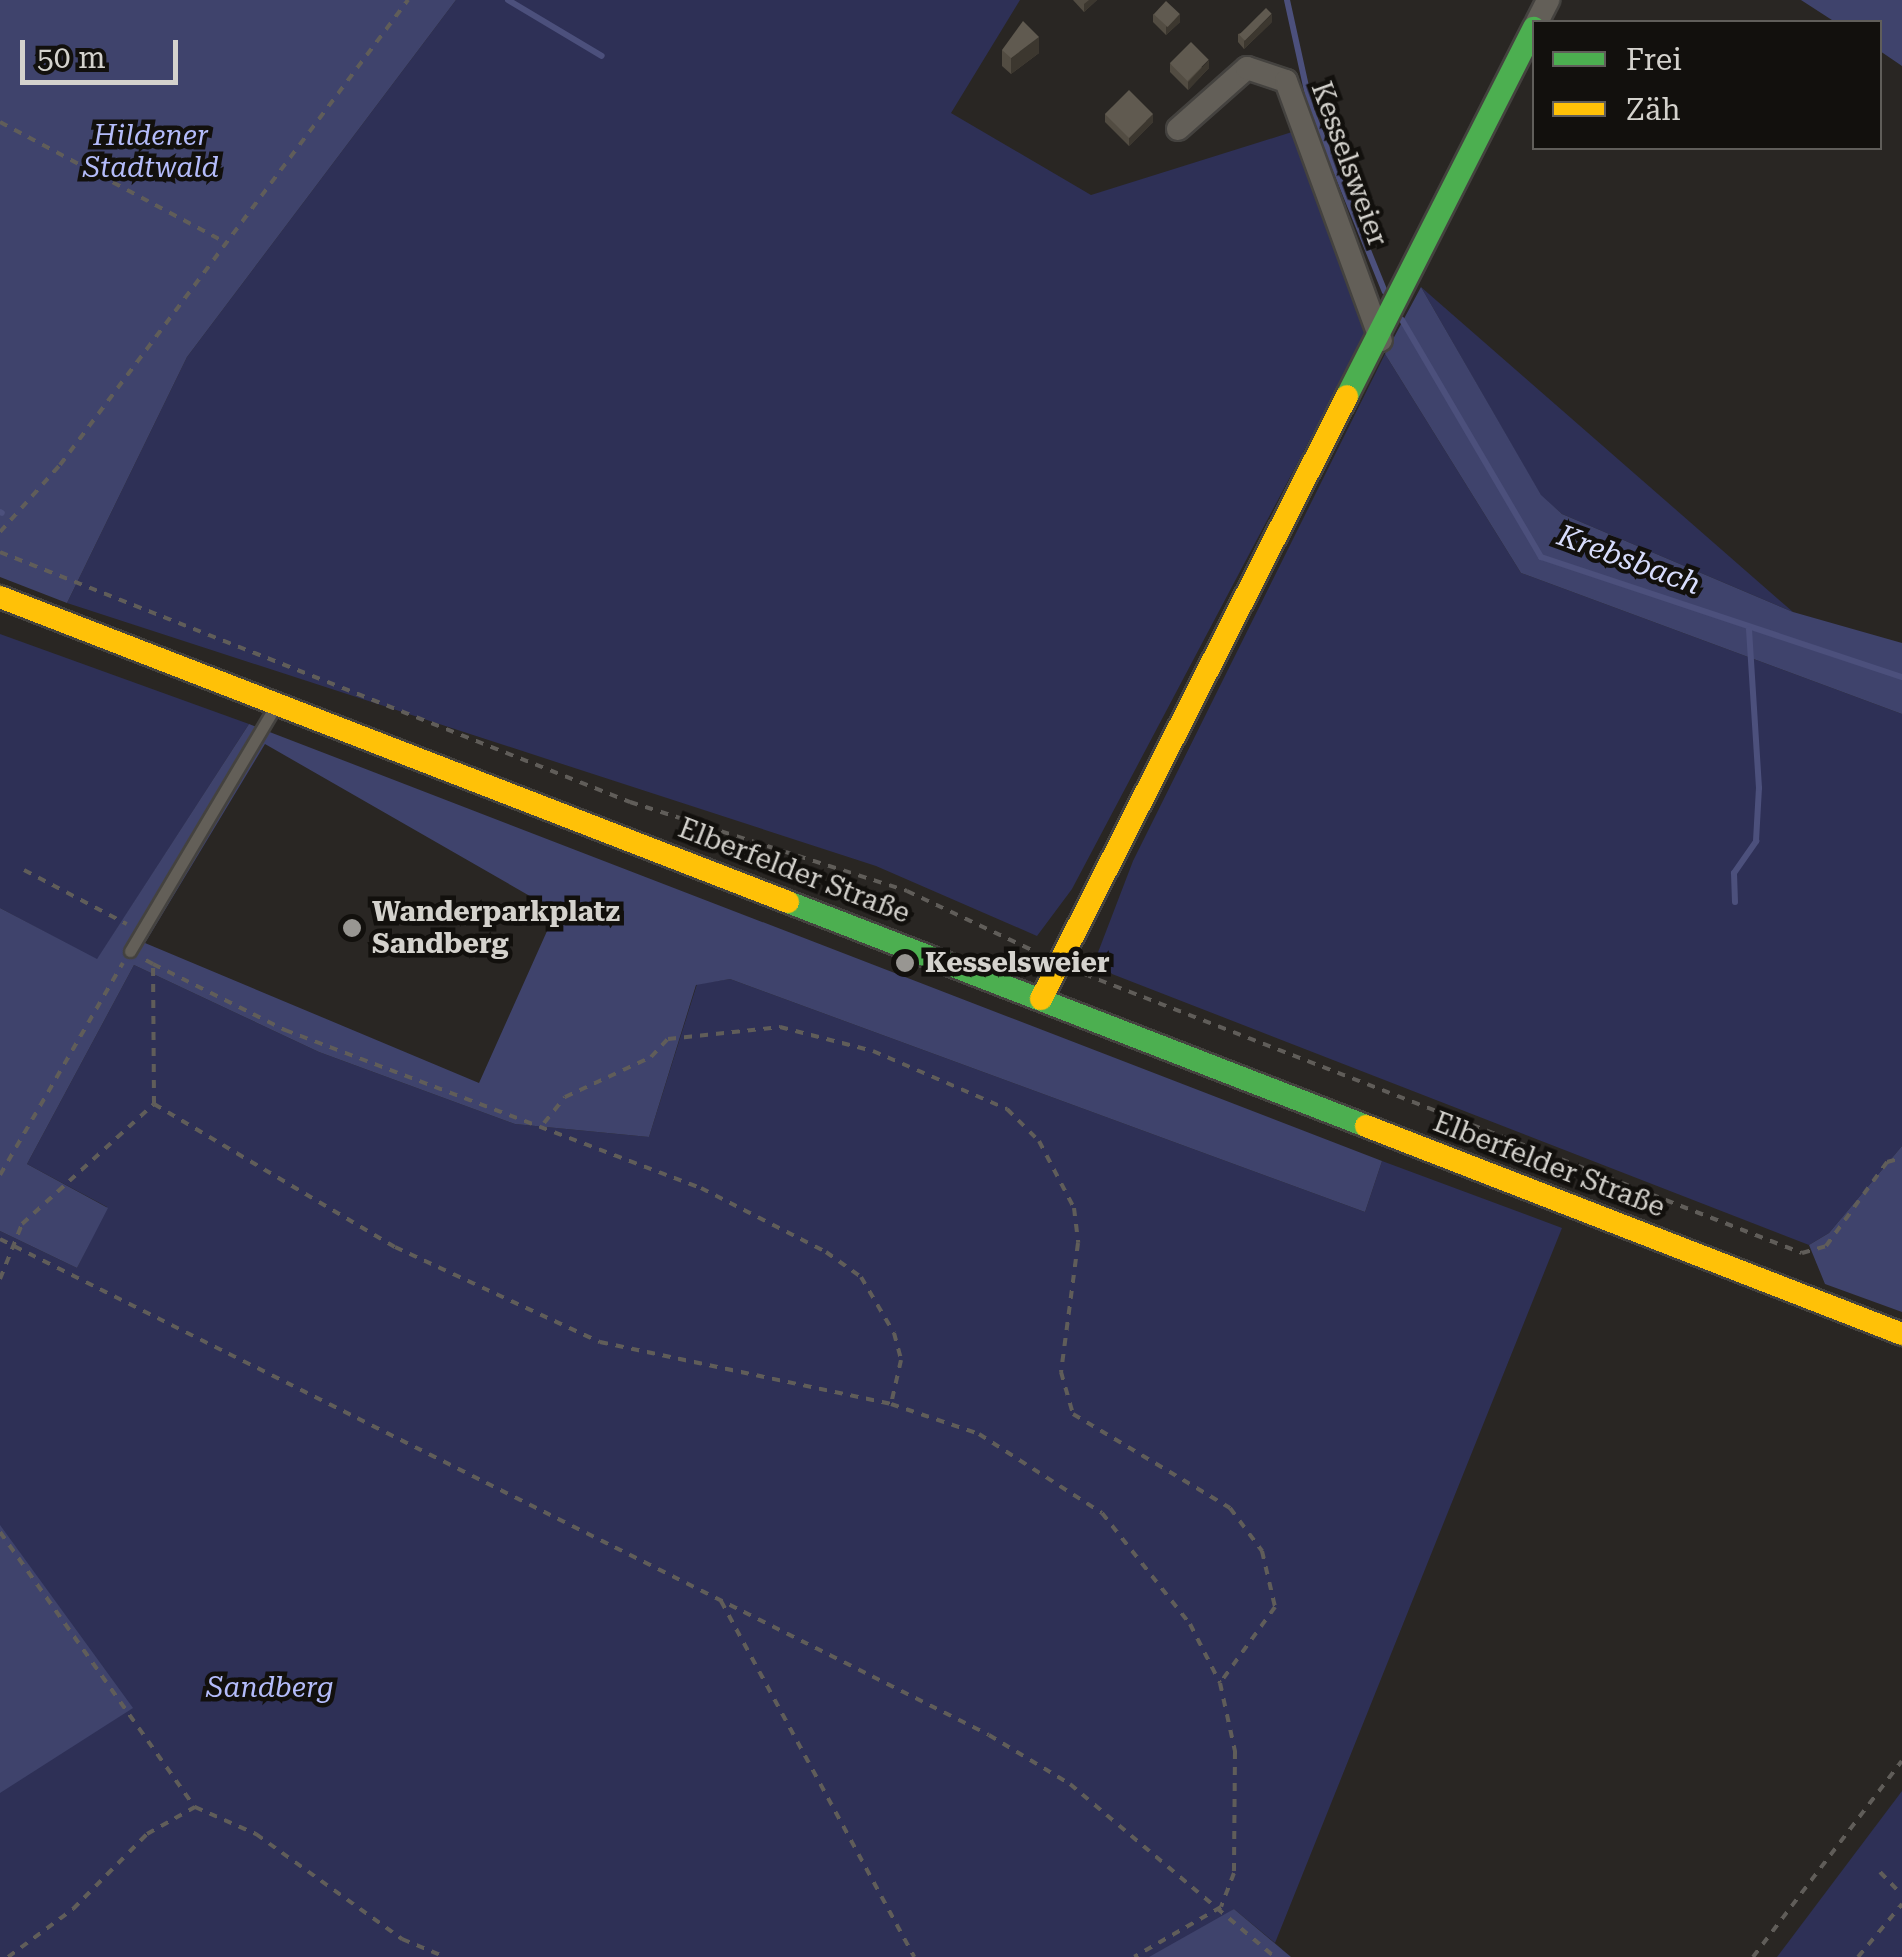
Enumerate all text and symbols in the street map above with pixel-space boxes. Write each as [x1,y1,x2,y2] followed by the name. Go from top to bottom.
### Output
[25,20,182,82] scale bar
[1532,20,1882,150] legend
[37,40,106,75] text: 50 m
[1626,42,1682,77] text: Frei
[1304,77,1394,251] street label: Kesselsweier
[1626,92,1681,127] text: Zäh
[83,119,219,185] park label: Hildener Stadtwald
[1553,518,1705,602] water label: Krebsbach
[674,811,914,931] street label: Elberfelder Straße
[372,895,620,961] place label: Wanderparkplatz Sandberg
[341,917,363,939] marker: Wanderparkplatz Sandberg
[925,946,1110,980] place label: Kesselsweier
[894,952,916,974] marker: Kesselsweier
[1429,1105,1669,1225] street label: Elberfelder Straße
[206,1671,334,1705] park label: Sandberg

